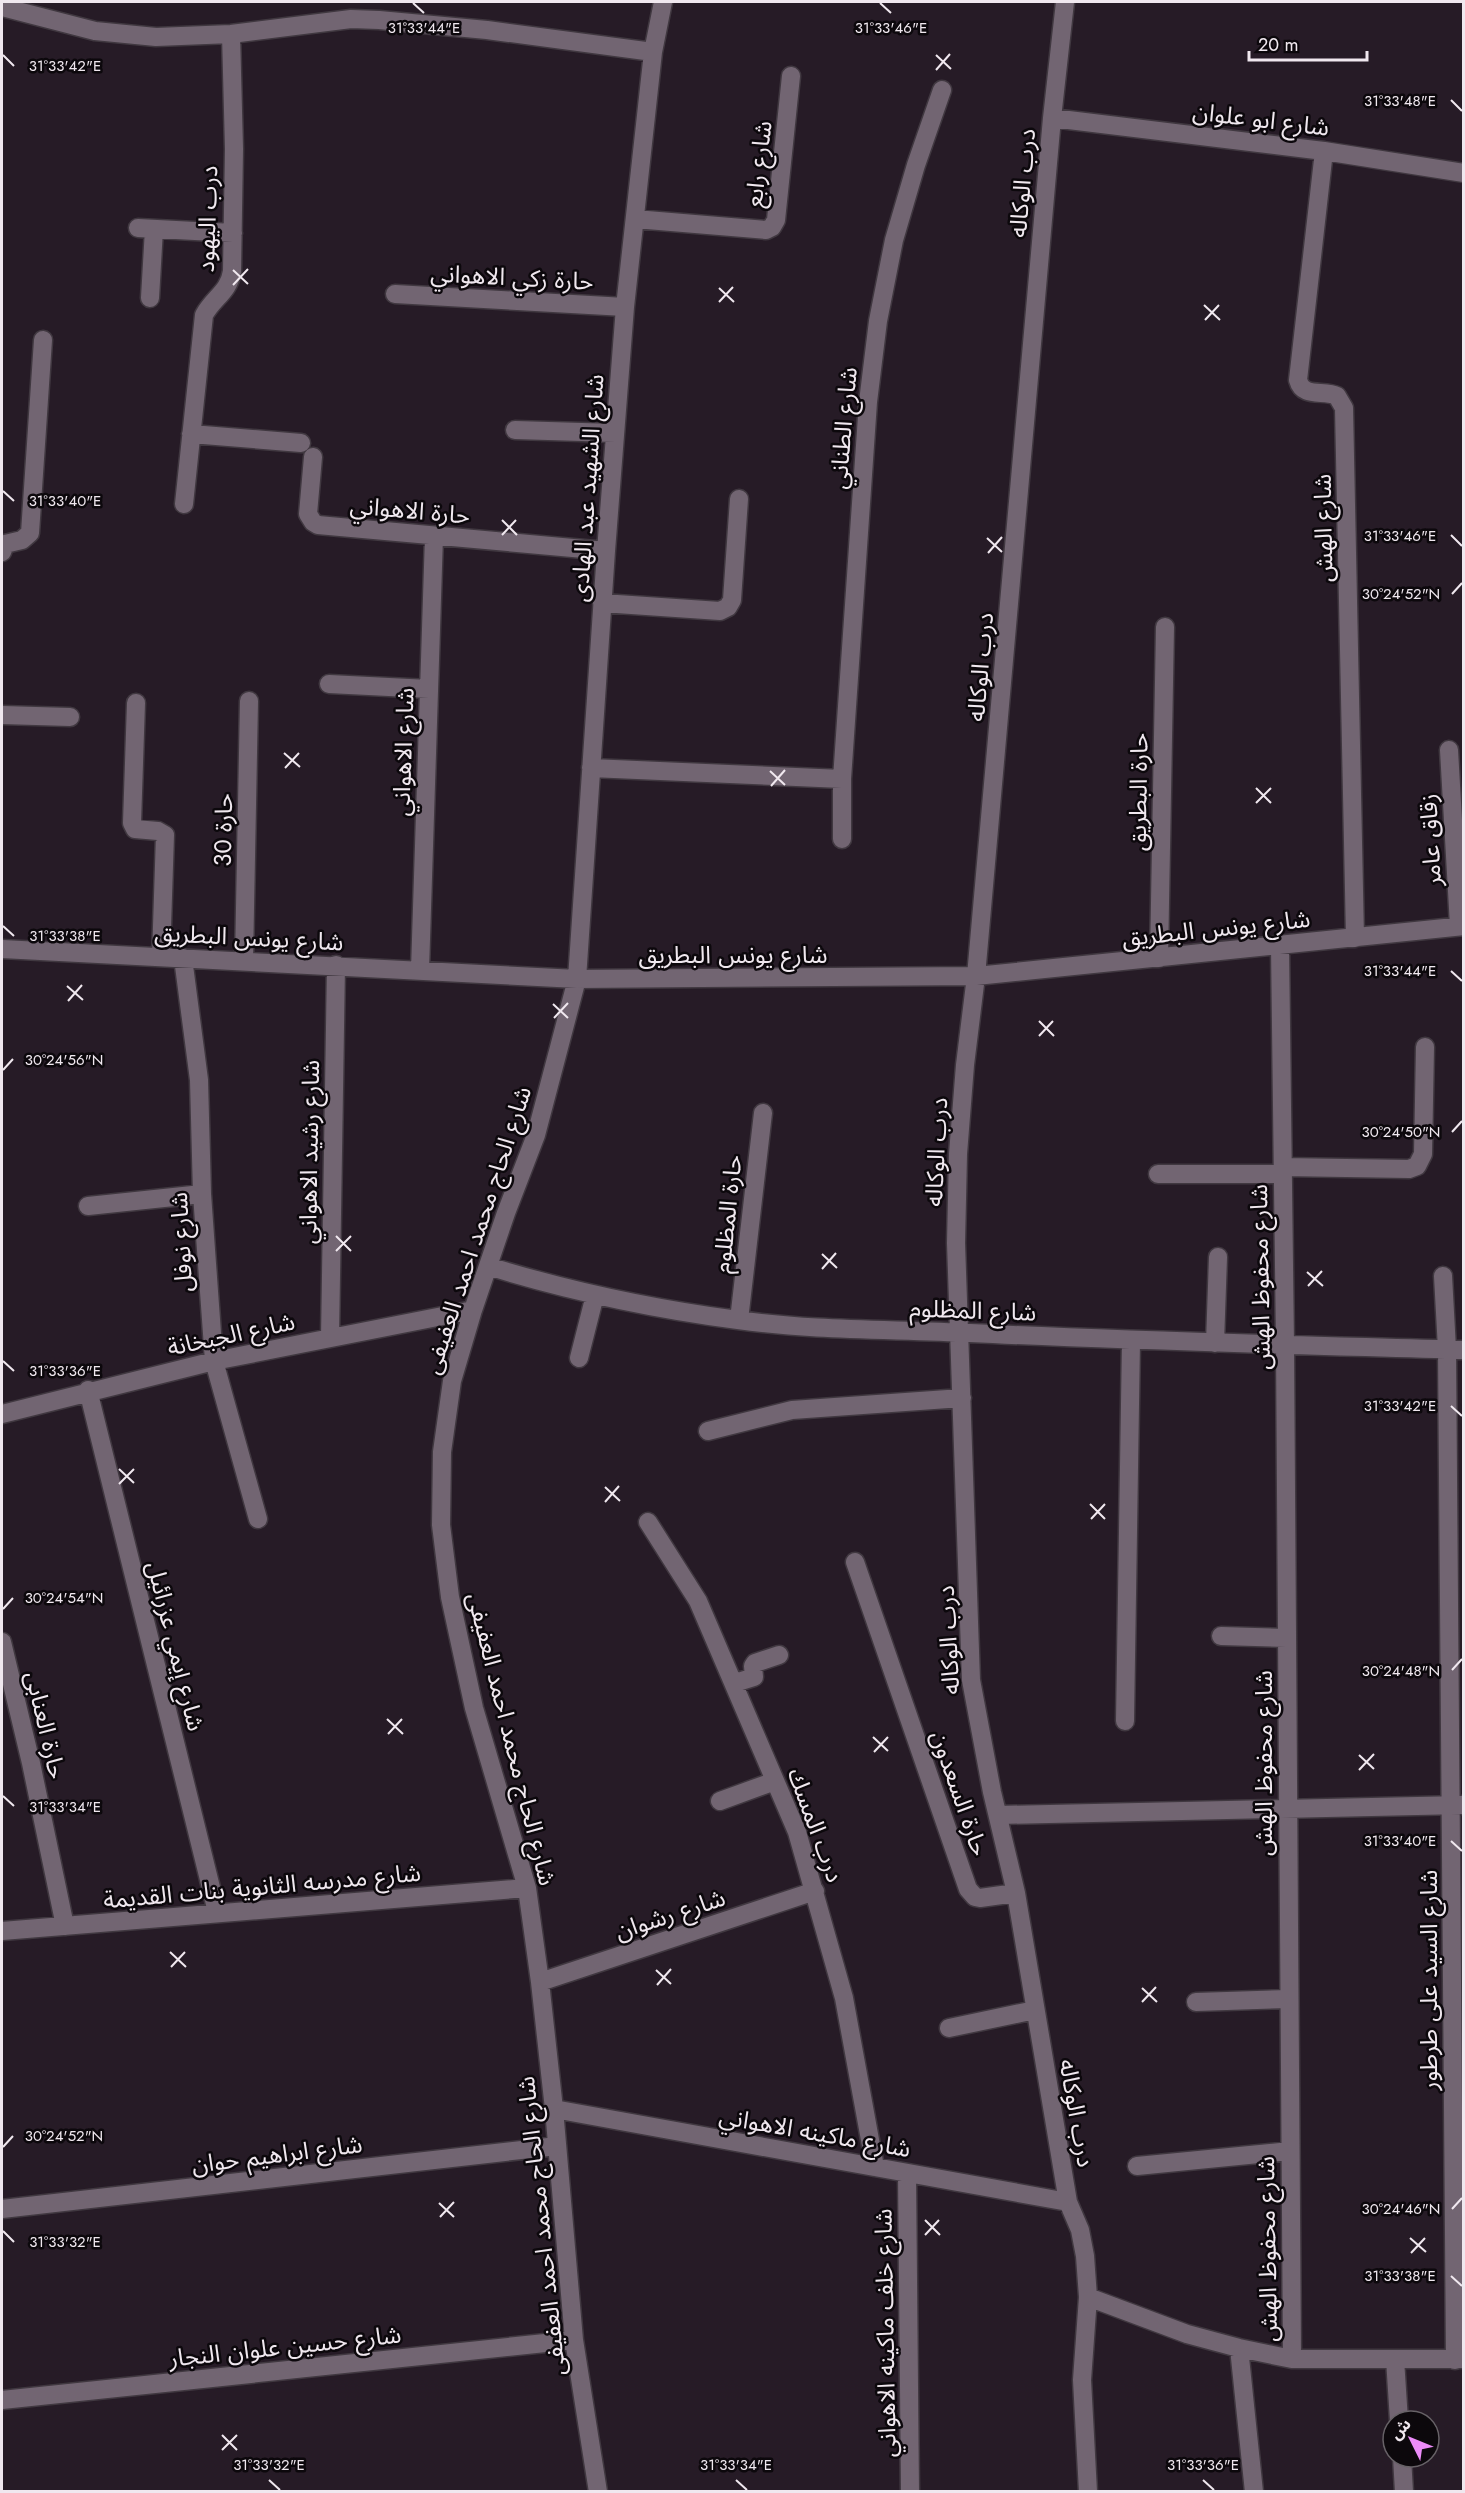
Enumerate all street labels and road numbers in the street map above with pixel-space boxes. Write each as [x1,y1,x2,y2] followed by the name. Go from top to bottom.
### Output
[1191,93,1331,145] street label: شارع ابو علوان
[735,119,781,209] street label: شارع رابع
[1000,127,1044,239] street label: درب الوكاله
[188,165,226,273] street label: درب اليهود
[430,255,594,300] street label: حارة زكي الاهواني
[820,366,867,491] street label: شارع الطناني
[562,373,612,603] street label: شارع الشهيد عبد الهادى
[1305,473,1341,583] street label: شارع الهش
[348,487,472,534] street label: حارة الاهواني
[958,611,1002,723] street label: درب الوكاله
[383,687,424,817] street label: شارع الاهواني
[1119,732,1157,852] street label: حارة البطريق
[205,793,241,867] street label: حارة 30
[1410,793,1450,888] street label: زقاق عامر
[1120,901,1312,955] street label: شارع يونس البطريق
[154,915,344,959] street label: شارع يونس البطريق
[638,937,828,972] street label: شارع يونس البطريق
[290,1059,330,1245] street label: شارع رشيد الاهواني
[414,1081,540,1379] street label: شارع الحاج محمد احمد العفيفى
[916,1096,956,1208] street label: درب الوكاله
[703,1153,752,1275] street label: حارة المظلوم
[1241,1184,1279,1370] street label: شارع محفوظ الهش
[161,1191,201,1293] street label: شارع نوفل
[909,1290,1037,1331] street label: شارع المظلوم
[164,1303,298,1365] street label: شارع الجبخانة
[136,1557,214,1735] street label: شارع إيمي عزرائيل
[928,1584,968,1696] street label: درب الوكاله
[459,1589,565,1889] street label: شارع الحاج محمد احمد العفيفى
[17,1668,75,1782] street label: حارة العنابى
[1246,1670,1281,1856] street label: شارع محفوظ الهش
[922,1726,998,1860] street label: حارة السعدون
[779,1763,853,1887] street label: درب المسك
[102,1855,422,1917] street label: شارع مدرسه الثانوية بنات القديمة
[1411,1870,1446,2091] street label: شارع السيد على طرطور
[610,1880,730,1948] street label: شارع رشوان
[1050,2056,1104,2170] street label: درب الوكاله
[508,2075,574,2377] street label: شارع الحاج محمد احمد العفيفى
[716,2098,914,2168] street label: شارع ماكينه الاهواني
[190,2126,364,2182] street label: شارع ابراهيم حوان
[1248,2156,1286,2342] street label: شارع محفوظ الهش
[865,2208,906,2458] street label: شارع خلف ماكينه الاهواني
[166,2316,403,2376] street label: شارع حسين علوان النجار

